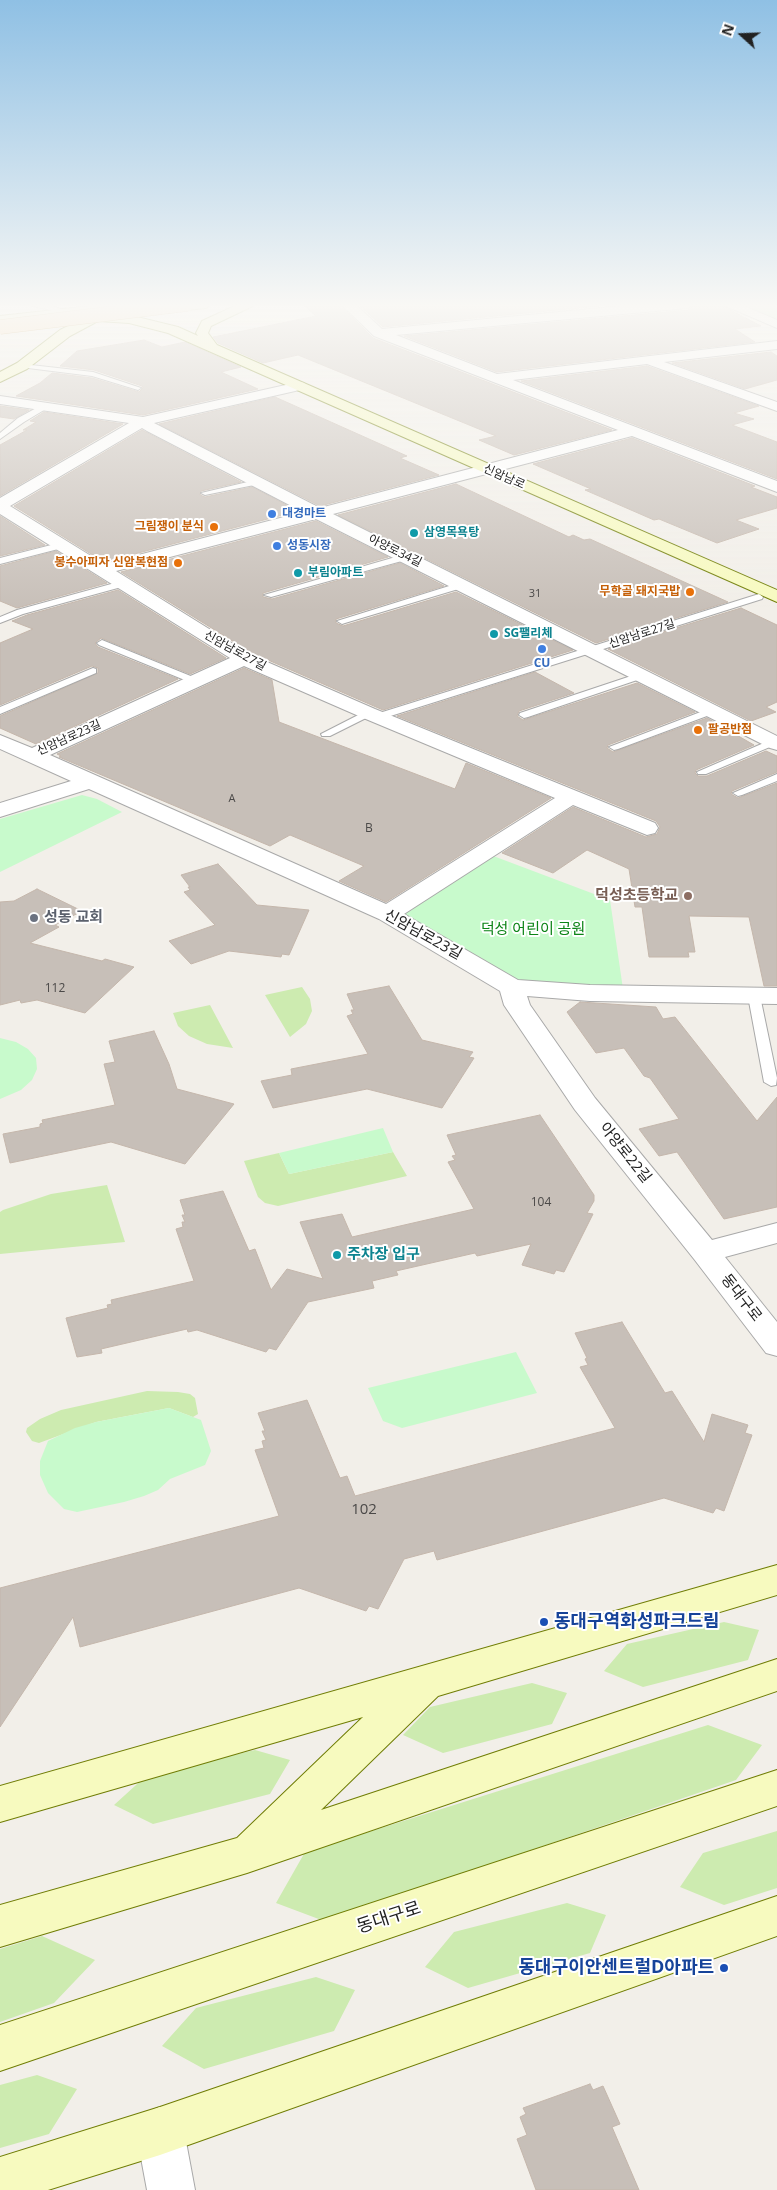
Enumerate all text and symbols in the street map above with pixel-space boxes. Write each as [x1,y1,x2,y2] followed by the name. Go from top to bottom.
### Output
[717,10,767,60] north arrow
[717,21,738,38] text: N
[481,461,527,493] street label: 신암남로
[282,507,326,521] place label: 대경마트
[266,508,278,520] marker: 대경마트
[135,520,204,534] place label: 그림쟁이 분식
[208,521,220,533] marker: 그림쟁이 분식
[424,526,479,540] place label: 삼영목욕탕
[408,527,420,539] marker: 삼영목욕탕
[366,532,424,570] street label: 아양로34길
[287,539,331,553] place label: 성동시장
[271,540,283,552] marker: 성동시장
[54,556,168,570] place label: 봉수아피자 신암복현점
[172,557,184,569] marker: 봉수아피자 신암복현점
[308,566,363,580] place label: 부림아파트
[292,567,304,579] marker: 부림아파트
[600,585,680,599] place label: 무학골 돼지국밥
[684,586,696,598] marker: 무학골 돼지국밥
[529,587,541,601] house number: 31
[607,617,677,651] street label: 신암남로27길
[504,627,552,641] place label: SG팰리체
[201,628,269,674] street label: 신암남로27길
[488,628,500,640] marker: SG팰리체
[536,643,548,655] marker: CU
[534,657,550,671] place label: CU
[35,717,103,759] street label: 신암남로23길
[708,723,752,737] place label: 팔공반점
[692,724,704,736] marker: 팔공반점
[229,792,235,806] house number: A
[365,822,373,836] house number: B
[595,887,678,905] place label: 덕성초등학교
[682,890,694,902] marker: 덕성초등학교
[381,906,465,964] street label: 신암남로23길
[44,909,103,927] place label: 성동 교회
[28,912,40,924] marker: 성동 교회
[481,921,585,939] park label: 덕성 어린이 공원
[45,982,65,996] house number: 112
[595,1119,655,1187] street label: 아양로22길
[531,1196,551,1210] house number: 104
[347,1246,420,1264] place label: 주차장 입구
[331,1249,343,1261] marker: 주차장 입구
[717,1271,765,1325] street label: 동대구로
[351,1501,377,1519] house number: 102
[554,1611,720,1633] place label: 동대구역화성파크드림
[538,1616,550,1628] marker: 동대구역화성파크드림
[354,1897,424,1939] street label: 동대구로
[519,1957,714,1979] place label: 동대구이안센트럴D아파트
[718,1962,730,1974] marker: 동대구이안센트럴D아파트

